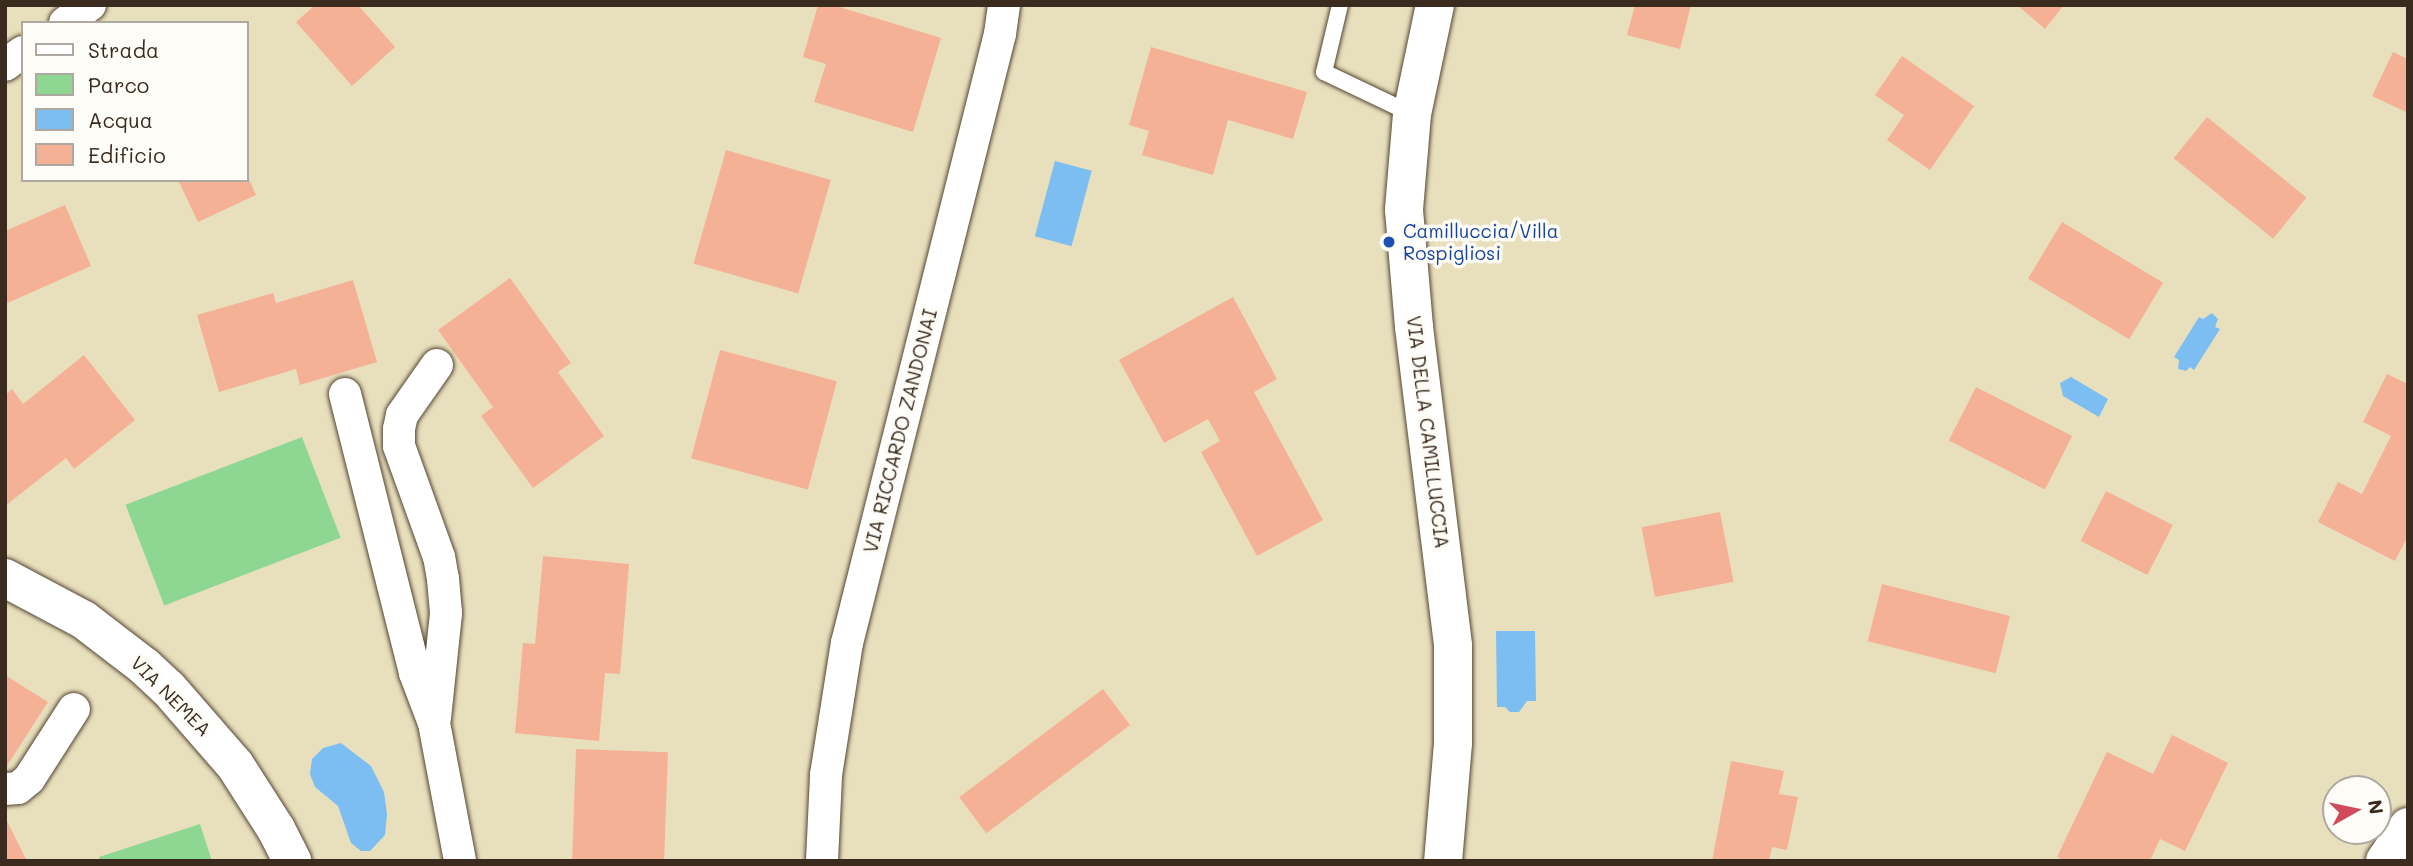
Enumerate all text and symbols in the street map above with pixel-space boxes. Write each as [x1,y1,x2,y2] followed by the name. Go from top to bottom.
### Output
[21,21,248,182] legend
[88,36,159,63] text: Strada
[88,71,149,98] text: Parco
[88,106,153,133] text: Acqua
[88,141,166,168] text: Edificio
[1403,220,1559,264] place label: Camilluccia/Villa Rospigliosi
[1381,234,1397,250] marker: Camilluccia/Villa Rospigliosi
[859,307,941,555] street label: VIA RICCARDO ZANDONAI
[1402,314,1454,550] street label: VIA DELLA CAMILLUCCIA
[126,651,216,741] street label: VIA NEMEA
[2322,775,2392,845] north arrow
[2363,798,2390,816] text: N

